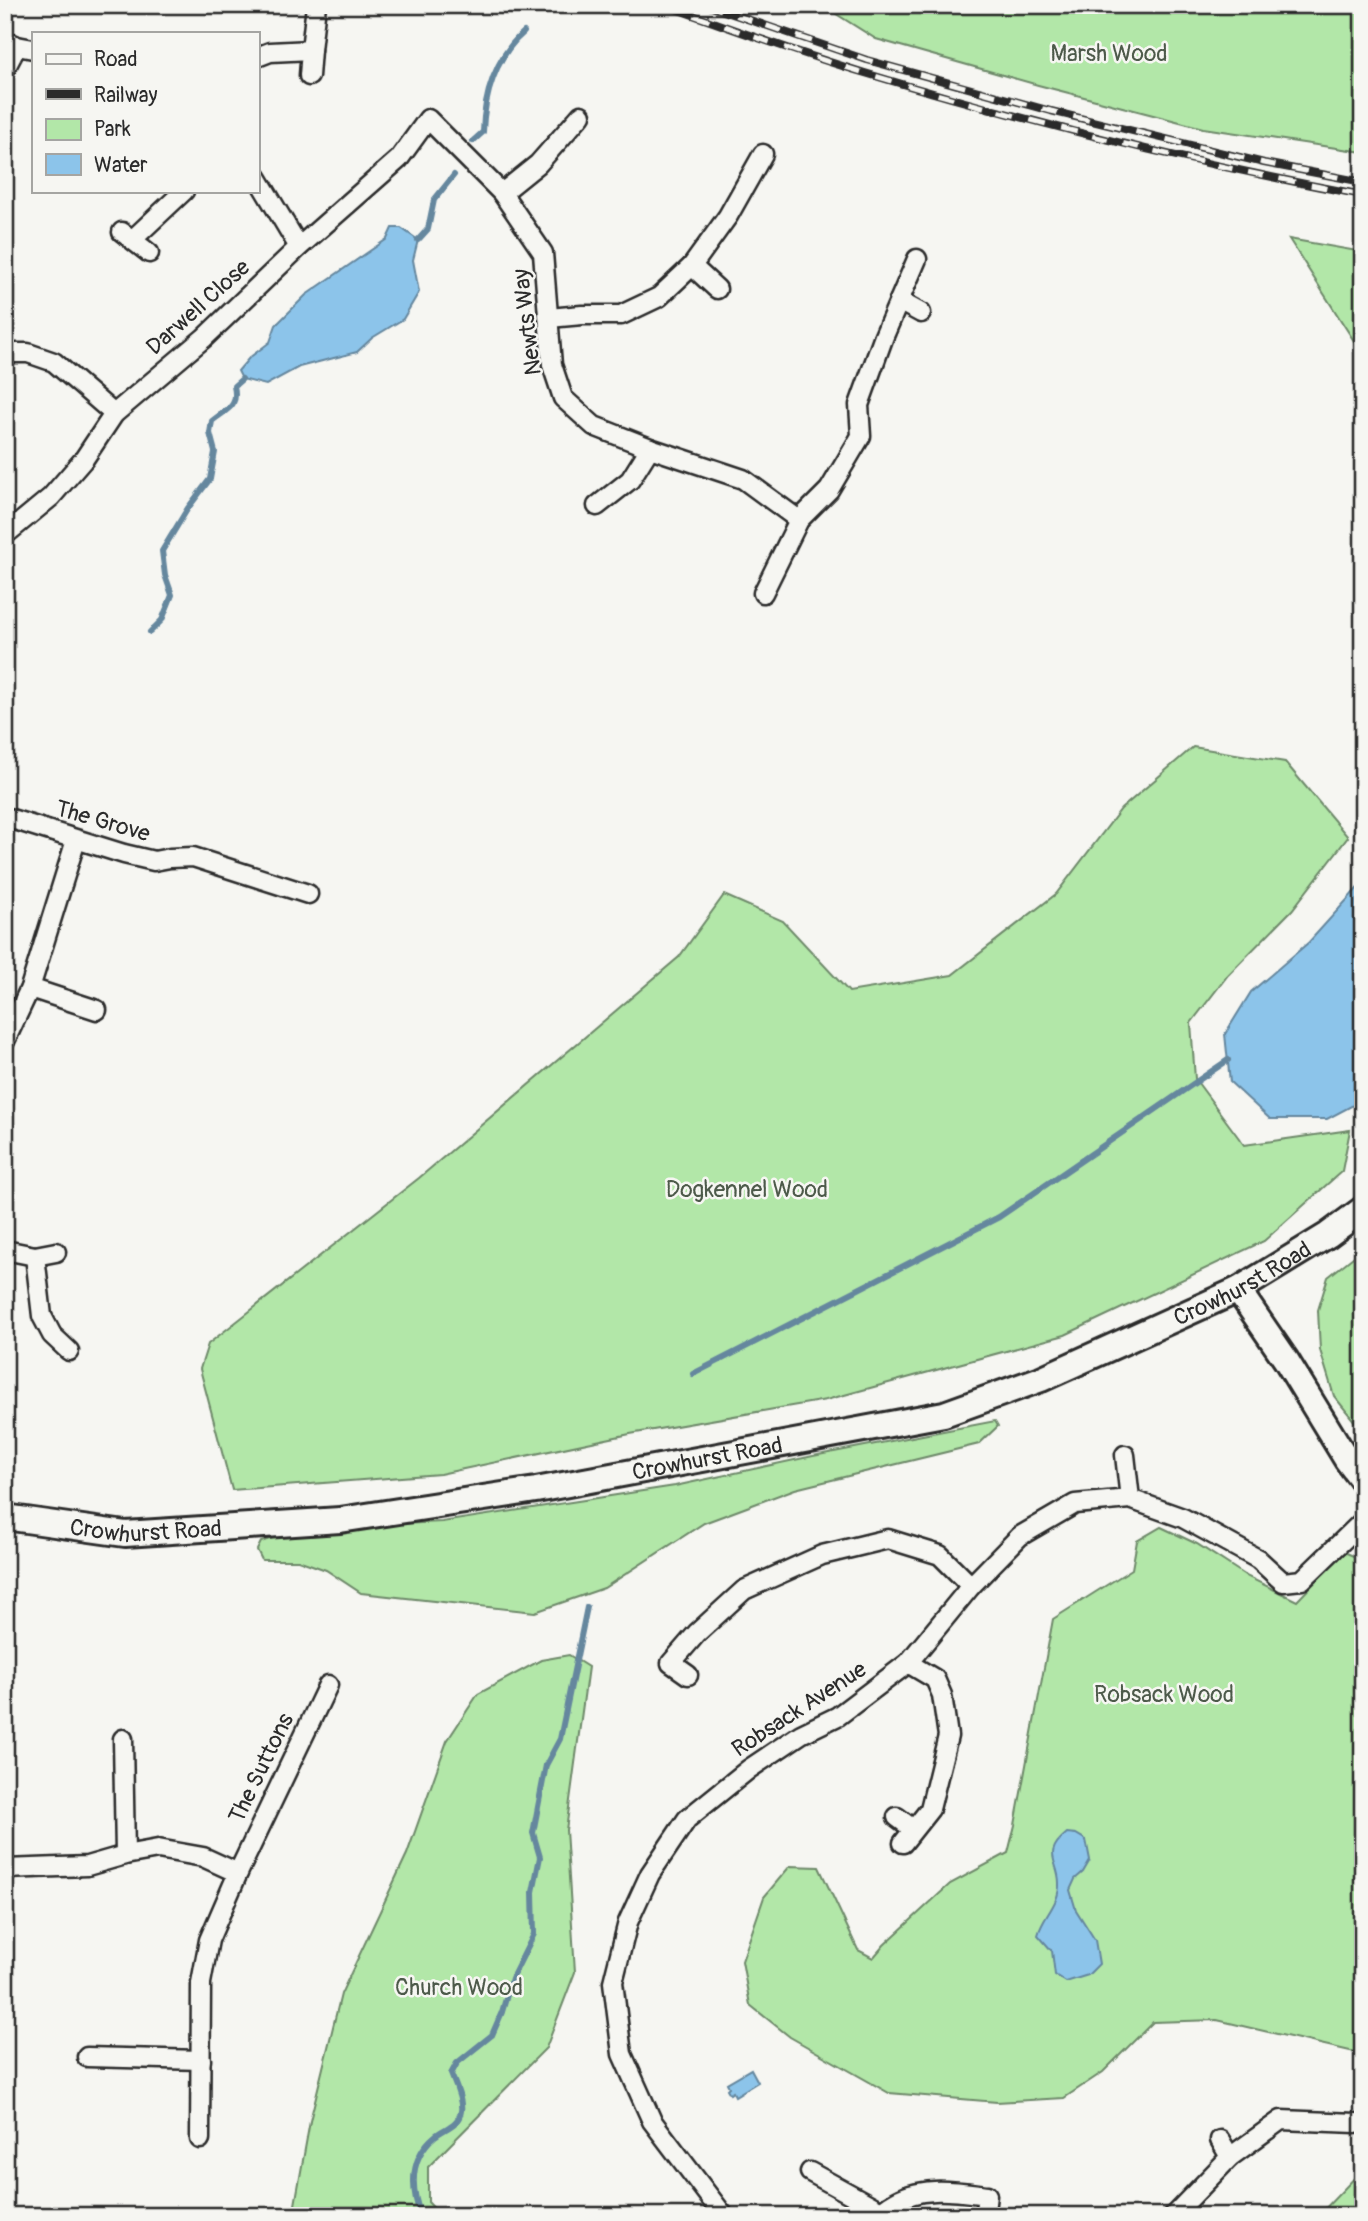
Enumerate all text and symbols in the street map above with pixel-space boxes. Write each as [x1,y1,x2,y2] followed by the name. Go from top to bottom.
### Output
[32,32,259,192] legend
[1050,39,1168,68] park label: Marsh Wood
[94,46,138,73] text: Road
[94,82,158,109] text: Railway
[94,116,131,143] text: Park
[94,152,148,179] text: Water
[140,252,256,361] street label: Darwell Close
[506,267,548,377] street label: Newts Way
[52,794,154,848] street label: The Grove
[666,1175,828,1204] park label: Dogkennel Wood
[1169,1234,1316,1332] street label: Crowhurst Road
[630,1430,785,1486] street label: Crowhurst Road
[68,1512,223,1549] street label: Crowhurst Road
[726,1654,872,1763] street label: Robsack Avenue
[1094,1680,1234,1709] park label: Robsack Wood
[222,1708,300,1828] street label: The Suttons
[395,1973,523,2002] park label: Church Wood

